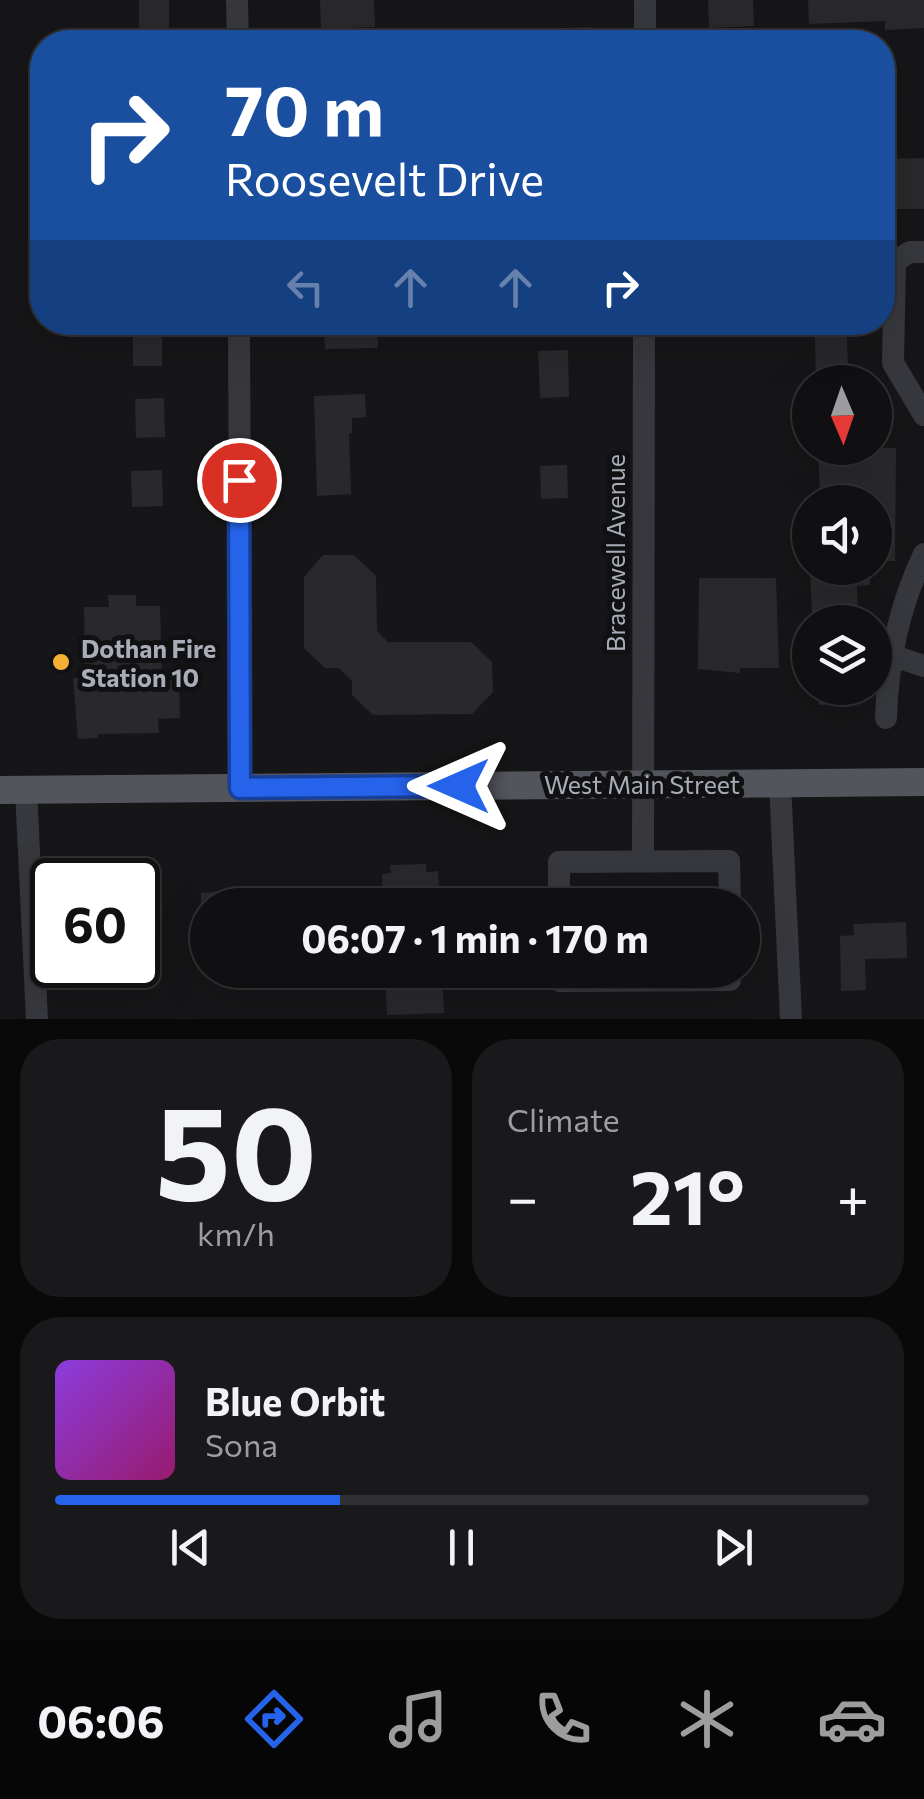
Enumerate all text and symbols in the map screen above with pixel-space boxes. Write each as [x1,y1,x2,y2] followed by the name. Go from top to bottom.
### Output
[225,65,384,150] text: 70 m
[60,70,190,200] icon: right
[225,150,544,205] text: Roosevelt Drive
[278,260,333,315] icon: left
[383,260,438,315] icon: ahead
[488,260,543,315] icon: ahead
[593,260,648,315] icon: right
[792,365,892,465] north arrow
[792,365,892,705] map controls
[197,438,282,523] pin
[212,453,267,508] icon: arrive
[600,454,630,652] street label: Bracewell Avenue
[792,485,892,585] button: sound
[792,605,892,705] button: layers
[81,633,216,692] place label: Dothan Fire Station 10
[50,651,72,673] marker: Dothan Fire Station 10
[407,734,511,838] position arrow
[544,769,740,799] street label: West Main Street
[30,858,160,988] speed limit sign: 60
[301,914,649,961] text: 06:07 · 1 min · 170 m
[155,1068,317,1227] text: 50
[507,1099,620,1139] text: Climate
[630,1149,745,1240] text: 21°
[507,1162,538,1229] text: −
[837,1162,869,1229] text: +
[197,1213,275,1253] text: km/h
[205,1377,385,1424] text: Blue Orbit
[205,1424,278,1464] text: Sona
[163,1520,218,1575] icon: previous
[434,1520,489,1575] icon: pause
[706,1520,761,1575] icon: next
[239,1684,309,1754] icon: directions
[383,1684,453,1754] icon: music
[528,1684,598,1754] icon: phone
[672,1684,742,1754] icon: climate
[817,1684,887,1754] icon: car
[37,1692,164,1747] text: 06:06

